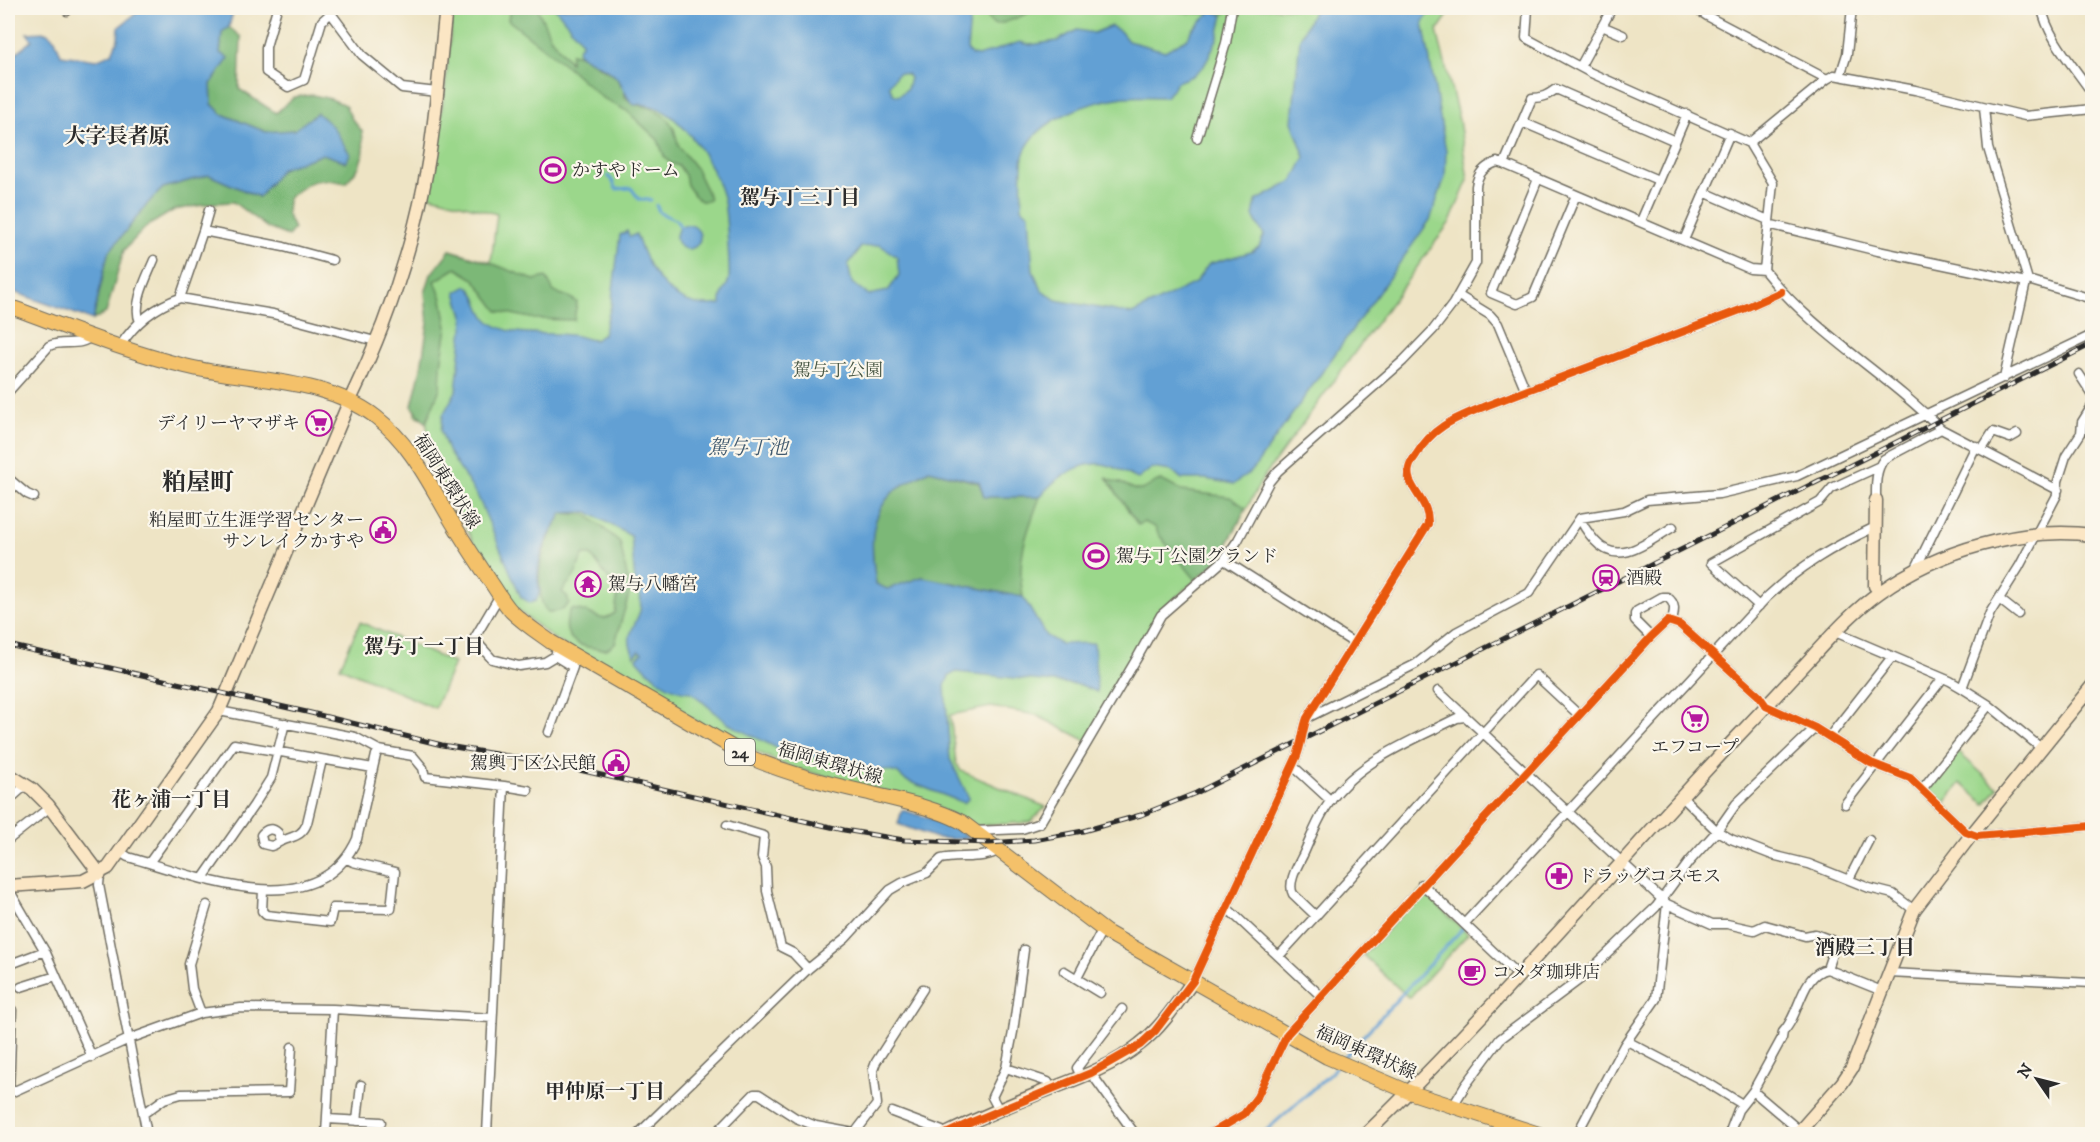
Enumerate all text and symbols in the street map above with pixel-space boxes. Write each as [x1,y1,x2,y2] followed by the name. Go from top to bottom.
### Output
[65,124,170,150] district label: 大字長者原
[538,155,568,185] sports icon: かすやドーム
[572,160,680,182] place label: かすやドーム
[740,186,860,211] district label: 駕与丁三丁目
[793,360,883,382] park label: 駕与丁公園
[304,408,334,438] supermarket icon: デイリーヤマザキ
[157,413,300,435] place label: デイリーヤマザキ
[408,430,484,533] street label: 福岡東環状線
[708,436,790,461] water label: 駕与丁池
[162,468,234,498] district label: 粕屋町
[149,510,364,553] place label: 粕屋町立生涯学習センター サンレイクかすや
[368,515,398,545] public building icon: 粕屋町立生涯学習センター サンレイクかすや
[1081,541,1111,571] sports icon: 駕与丁公園グランド
[1116,546,1278,568] place label: 駕与丁公園グランド
[1591,563,1621,593] station icon: 酒殿
[1626,568,1662,590] place label: 酒殿
[573,569,603,599] temple icon: 駕与八幡宮
[608,574,698,596] place label: 駕与八幡宮
[364,635,484,660] district label: 駕与丁一丁目
[1680,704,1710,734] supermarket icon: エフコープ
[1651,737,1739,759] place label: エフコープ
[725,739,755,765] road number: 24
[775,739,885,789] street label: 福岡東環状線
[601,748,631,778] public building icon: 駕輿丁区公民館
[470,753,596,775] place label: 駕輿丁区公民館
[111,788,231,813] district label: 花ヶ浦一丁目
[1544,861,1574,891] pharmacy icon: ドラッグコスモス
[1578,866,1721,888] place label: ドラッグコスモス
[1815,936,1915,961] district label: 酒殿三丁目
[1457,957,1487,987] cafe icon: コメダ珈琲店
[1492,962,1600,984] place label: コメダ珈琲店
[1312,1021,1419,1085] street label: 福岡東環状線
[2007,1049,2067,1109] north arrow
[2014,1060,2037,1082] text: N
[545,1080,665,1105] district label: 甲仲原一丁目

